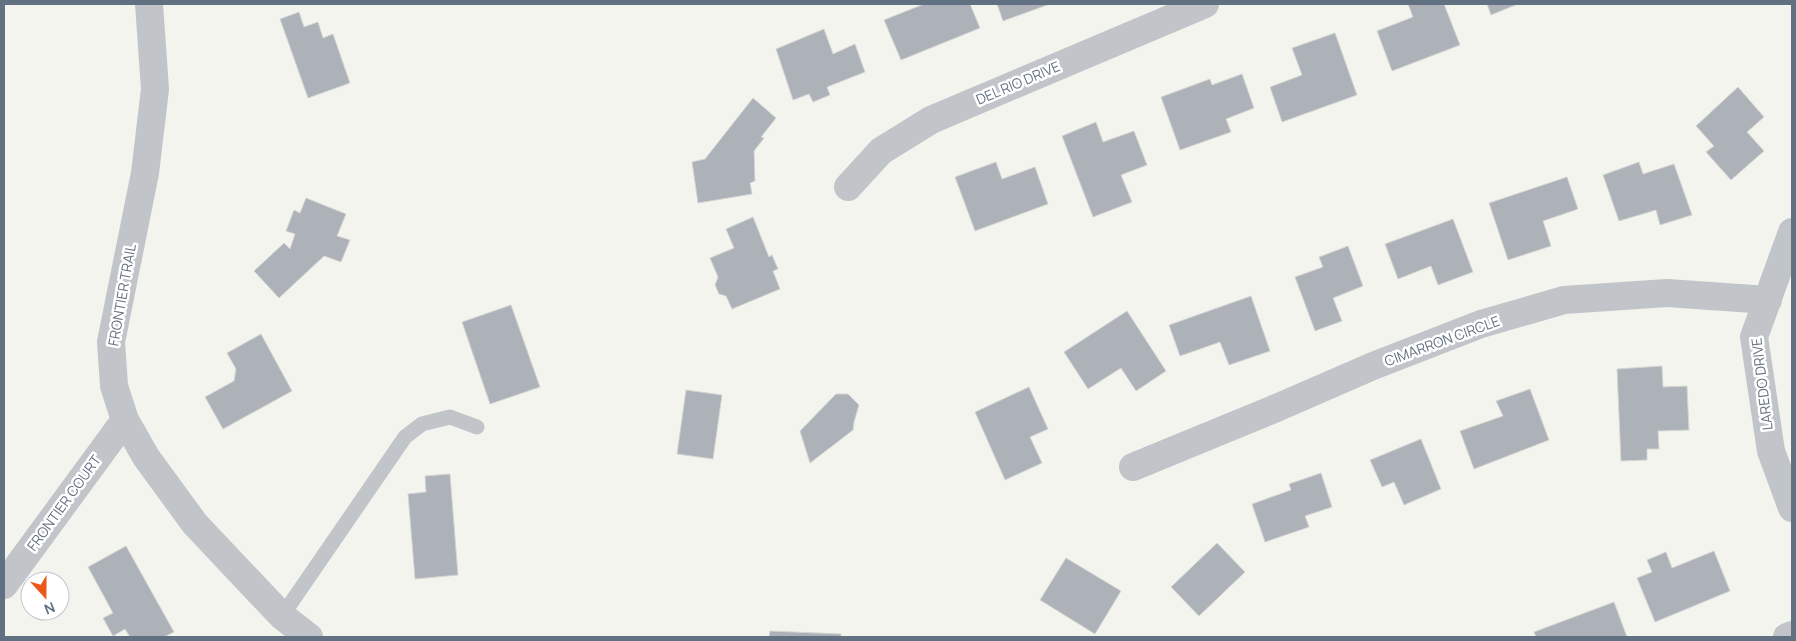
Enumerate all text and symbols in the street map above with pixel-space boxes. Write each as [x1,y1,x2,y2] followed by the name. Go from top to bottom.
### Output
[973,56,1063,109] street label: DEL RIO DRIVE
[103,242,140,347] street label: FRONTIER TRAIL
[1382,311,1502,370] street label: CIMARRON CIRCLE
[1746,337,1777,431] street label: LAREDO DRIVE
[22,450,105,554] street label: FRONTIER COURT
[20,571,70,621] north arrow
[42,598,58,619] text: N

